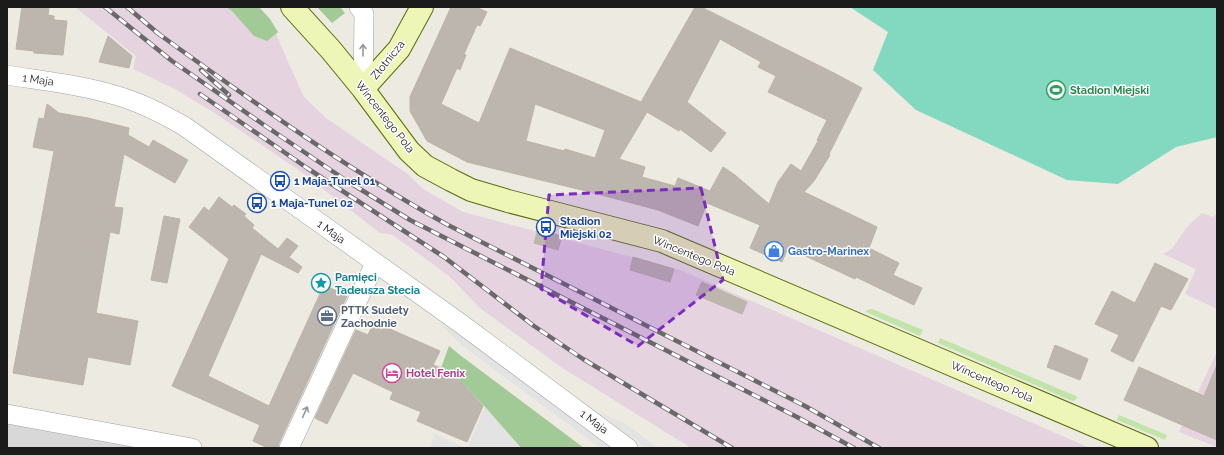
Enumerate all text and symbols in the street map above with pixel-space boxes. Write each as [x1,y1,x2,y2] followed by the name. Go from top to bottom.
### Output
[368,38,408,82] street label: Złotnicza
[360,44,367,57] one-way arrow
[21,71,55,89] street label: 1 Maja
[353,78,417,156] street label: Wincentego Pola
[1045,79,1067,101] sports icon: Stadion Miejski
[1070,84,1149,97] place label: Stadion Miejski
[269,170,291,192] bus stop icon: 1 Maja-Tunel 01
[294,175,376,188] place label: 1 Maja-Tunel 01
[246,192,268,214] bus stop icon: 1 Maja-Tunel 02
[271,197,353,210] place label: 1 Maja-Tunel 02
[560,215,612,241] place label: Stadion Miejski 02
[535,216,557,238] bus stop icon: Stadion Miejski 02
[314,217,348,247] street label: 1 Maja
[651,234,737,278] street label: Wincentego Pola
[763,240,785,262] shop icon: Gastro-Marinex
[788,245,869,258] place label: Gastro-Marinex
[335,271,420,297] place label: Pamięci Tadeusza Stecia
[310,272,332,294] place icon: Pamięci Tadeusza Stecia
[341,304,409,330] place label: PTTK Sudety Zachodnie
[316,305,338,327] office icon: PTTK Sudety Zachodnie
[949,359,1035,405] street label: Wincentego Pola
[381,362,403,384] hotel icon: Hotel Fenix
[406,367,465,380] place label: Hotel Fenix
[302,407,309,419] one-way arrow
[577,407,611,437] street label: 1 Maja

